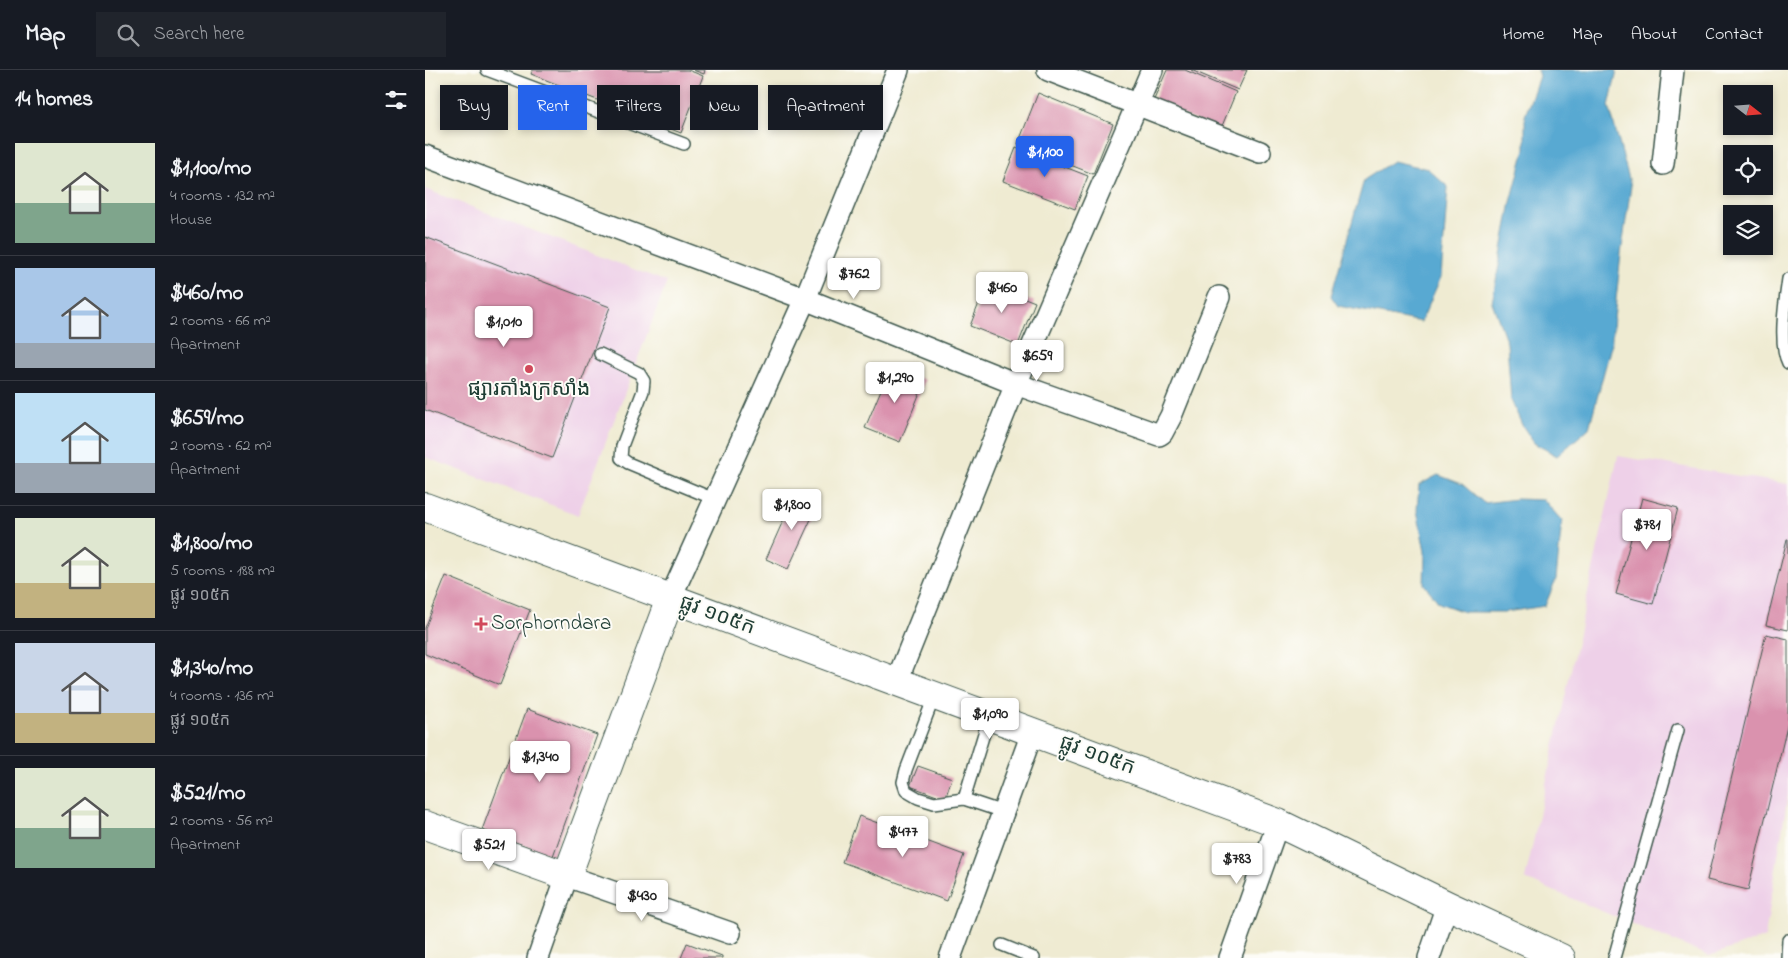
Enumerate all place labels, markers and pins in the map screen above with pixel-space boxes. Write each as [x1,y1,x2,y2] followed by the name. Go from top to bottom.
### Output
[1004,136,1086,178] pin: $1,100
[824,258,884,300] pin: $762
[972,272,1032,314] pin: $460
[463,306,545,348] pin: $1,010
[1007,340,1067,382] pin: $659
[854,362,936,404] pin: $1,290
[523,363,535,375] marker: ផ្សារតាំងក្រសាំង
[468,375,590,405] place label: ផ្សារតាំងក្រសាំង
[751,488,833,531] pin: $1,800
[1617,508,1677,551] pin: $781
[491,609,611,639] place label: Sorphorndara
[475,618,487,630] marker: Sorphorndara
[949,698,1031,740] pin: $1,090
[499,740,581,783] pin: $1,340
[873,816,933,858] pin: $477
[459,828,519,871] pin: $521
[1207,842,1267,885] pin: $783
[612,880,672,922] pin: $430

